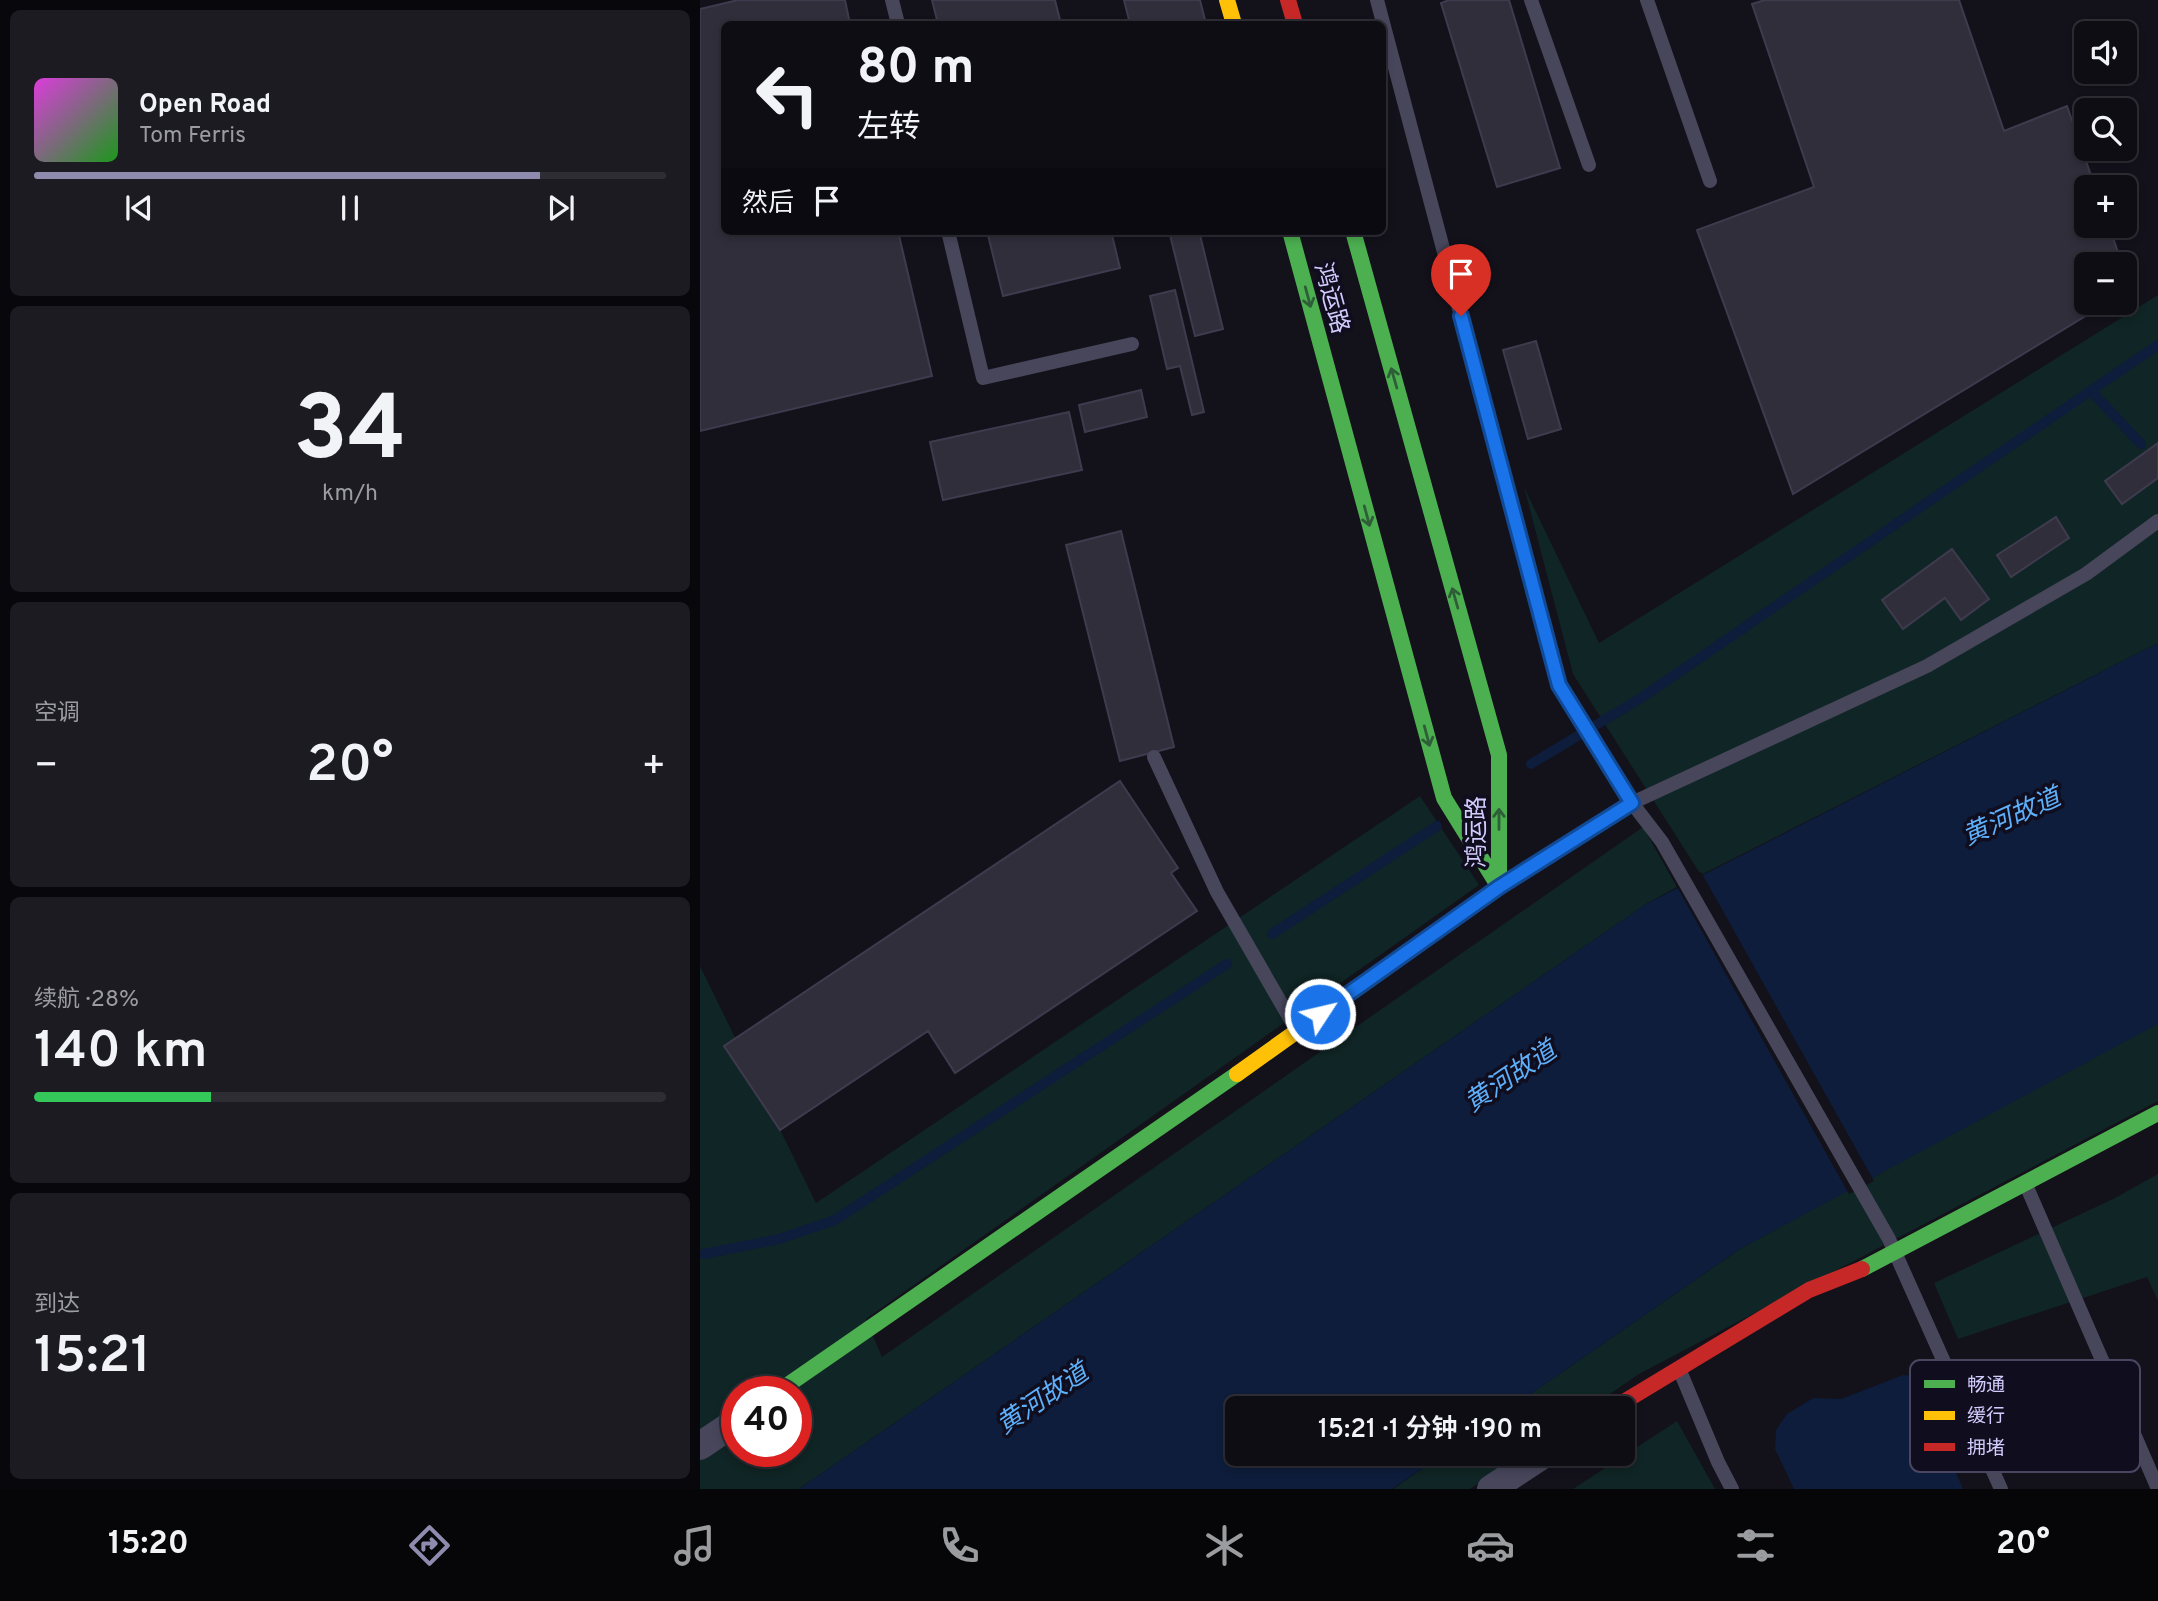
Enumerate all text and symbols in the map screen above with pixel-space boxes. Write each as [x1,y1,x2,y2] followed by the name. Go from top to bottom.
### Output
[2074,21,2137,315] map controls
[2074,21,2137,84] button: sound
[857,39,974,101] text: 80 m
[742,49,833,140] icon: left
[139,89,271,122] text: Open Road
[2074,98,2137,161] button: search
[857,109,921,149] text: 左转
[139,122,246,151] text: Tom Ferris
[2074,175,2137,238] button: +
[808,182,846,220] icon: arrive
[742,188,794,221] text: 然后
[120,189,158,227] icon: previous
[331,189,369,227] icon: pause
[542,189,580,227] icon: next
[1431,244,1491,316] pin
[2074,252,2137,315] button: −
[1442,255,1480,293] icon: arrive
[1306,260,1354,337] street label: 鸿运路
[1302,285,1315,308] one-way arrow
[1387,368,1400,390] one-way arrow
[293,377,407,492] text: 34
[322,480,378,509] text: km/h
[1362,505,1375,527] one-way arrow
[1448,587,1461,609] one-way arrow
[34,700,80,729] text: 空调
[1421,724,1434,747] one-way arrow
[306,734,394,800] text: 20°
[34,743,59,792] text: −
[641,743,666,792] text: +
[1958,780,2070,855] water label: 黄河故道
[1463,796,1493,868] street label: 鸿运路
[1492,808,1506,831] one-way arrow
[1283,977,1357,1051] position arrow
[34,986,139,1015] text: 续航 · 28%
[34,1020,208,1086] text: 140 km
[1459,1033,1567,1121] water label: 黄河故道
[34,1291,80,1320] text: 到达
[34,1325,151,1391] text: 15:21
[991,1355,1099,1443] water label: 黄河故道
[1910,1360,2140,1472] legend
[1967,1374,2005,1398] text: 畅通
[721,1376,812,1467] speed limit sign: 40
[1967,1405,2005,1429] text: 缓行
[1318,1414,1542,1447] text: 15:21 · 1 分钟 · 190 m
[1967,1437,2005,1461] text: 拥堵
[405,1521,454,1570] icon: directions
[670,1521,719,1570] icon: music
[935,1521,984,1570] icon: phone
[1200,1521,1249,1570] icon: climate
[1466,1521,1515,1570] icon: car
[1731,1521,1780,1570] icon: filters
[108,1525,189,1565] text: 15:20
[1996,1525,2050,1565] text: 20°

